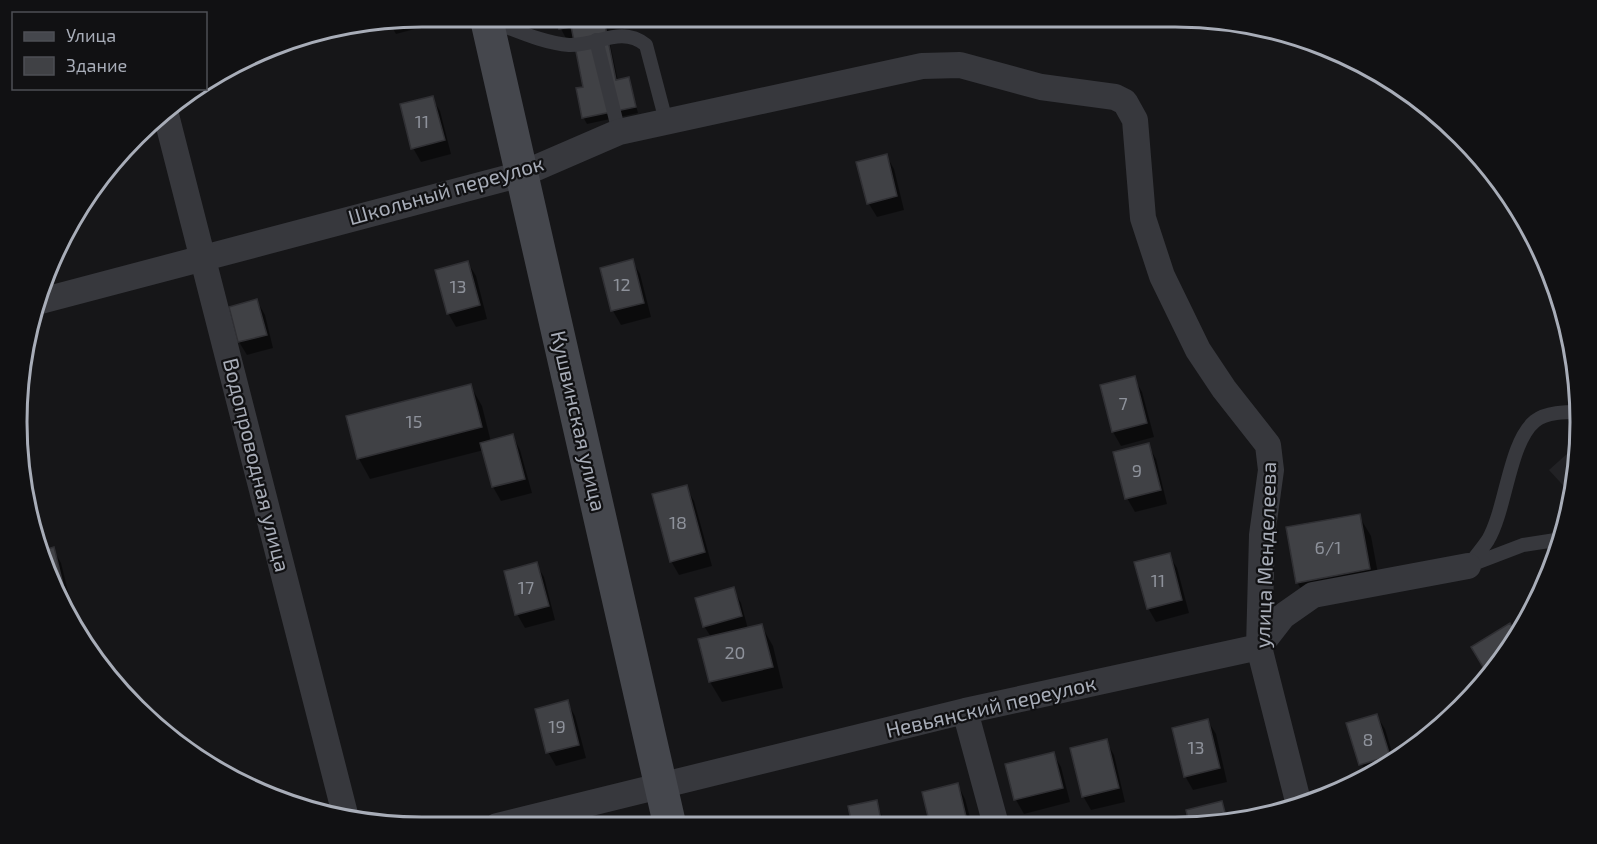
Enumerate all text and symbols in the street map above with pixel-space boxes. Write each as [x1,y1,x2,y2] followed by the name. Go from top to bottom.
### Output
[12,12,207,90] legend
[66,24,116,46] text: Улица
[66,54,127,76] text: Здание
[415,110,429,132] house number: 11
[345,150,546,230] street label: Школьный переулок
[613,273,631,295] house number: 12
[449,275,467,297] house number: 13
[546,328,612,514] street label: Кушвинская улица
[218,355,296,574] street label: Водопроводная улица
[1118,392,1128,414] house number: 7
[406,410,422,432] house number: 15
[1132,459,1142,481] house number: 9
[1249,461,1281,649] street label: улица Менделеева
[669,511,687,533] house number: 18
[1315,536,1341,558] house number: 6/1
[1151,569,1165,591] house number: 11
[518,576,534,598] house number: 17
[725,641,745,663] house number: 20
[883,669,1098,743] street label: Невьянский переулок
[548,715,566,737] house number: 19
[1363,728,1373,750] house number: 8
[1187,736,1205,758] house number: 13

